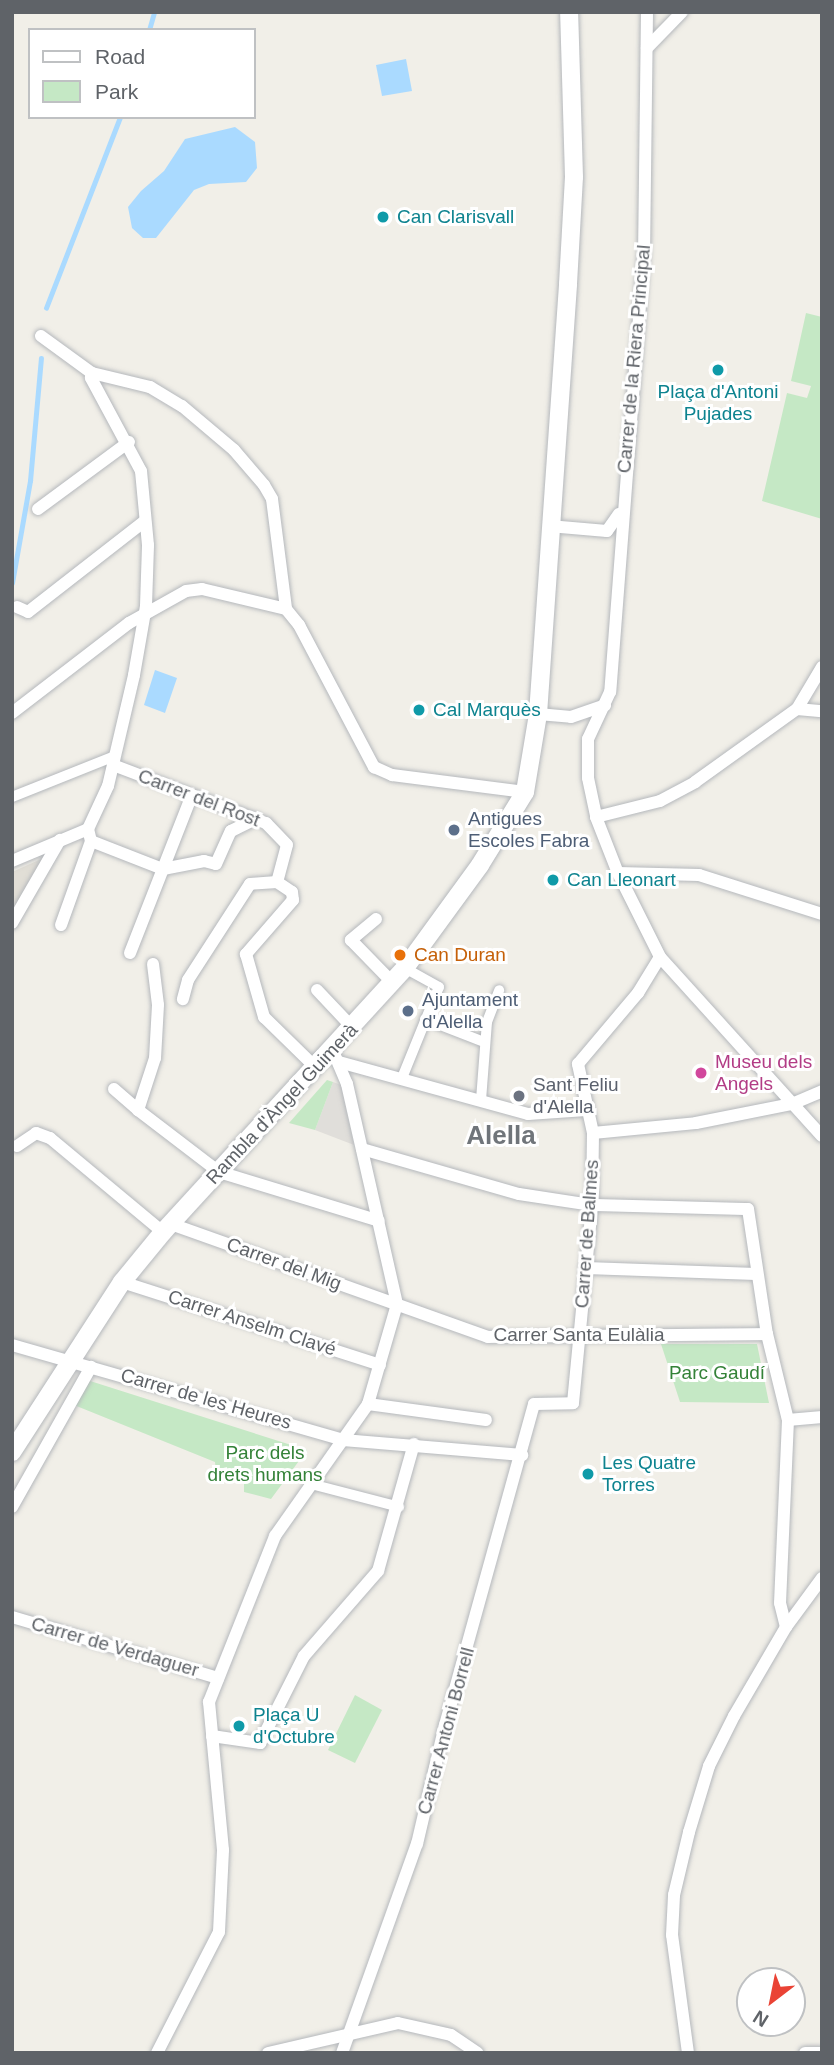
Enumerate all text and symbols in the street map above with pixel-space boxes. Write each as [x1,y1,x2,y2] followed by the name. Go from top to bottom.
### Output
[28,28,256,119] legend
[95,45,145,68] text: Road
[95,80,138,103] text: Park
[397,206,514,228] place label: Can Clarisvall
[375,209,391,225] marker: Can Clarisvall
[613,244,655,474] street label: Carrer de la Riera Principal
[710,362,726,378] marker: Plaça d'Antoni Pujades
[658,381,778,425] place label: Plaça d'Antoni Pujades
[433,699,541,721] place label: Cal Marquès
[411,702,427,718] marker: Cal Marquès
[135,764,263,832] street label: Carrer del Rost
[468,808,589,852] place label: Antigues Escoles Fabra
[446,822,462,838] marker: Antigues Escoles Fabra
[567,869,676,891] place label: Can Lleonart
[545,872,561,888] marker: Can Lleonart
[414,944,506,966] place label: Can Duran
[392,947,408,963] marker: Can Duran
[422,989,518,1033] place label: Ajuntament d'Alella
[400,1003,416,1019] marker: Ajuntament d'Alella
[201,1019,363,1189] street label: Rambla d'Àngel Guimerà
[715,1051,812,1095] place label: Museu dels Angels
[693,1065,709,1081] marker: Museu dels Angels
[533,1074,619,1118] place label: Sant Feliu d'Alella
[511,1088,527,1104] marker: Sant Feliu d'Alella
[466,1120,536,1152] district label: Alella
[570,1159,604,1309] street label: Carrer de Balmes
[224,1233,344,1295] street label: Carrer del Mig
[165,1285,339,1361] street label: Carrer Anselm Clavé
[493,1324,665,1346] street label: Carrer Santa Eulàlia
[669,1362,765,1384] park label: Parc Gaudí
[118,1364,294,1434] street label: Carrer de les Heures
[207,1442,323,1486] park label: Parc dels drets humans
[602,1452,696,1496] place label: Les Quatre Torres
[580,1466,596,1482] marker: Les Quatre Torres
[29,1612,201,1682] street label: Carrer de Verdaguer
[413,1644,479,1818] street label: Carrer Antoni Borrell
[253,1704,335,1748] place label: Plaça U d'Octubre
[231,1718,247,1734] marker: Plaça U d'Octubre
[736,1967,806,2037] north arrow
[749,2006,772,2031] text: N

